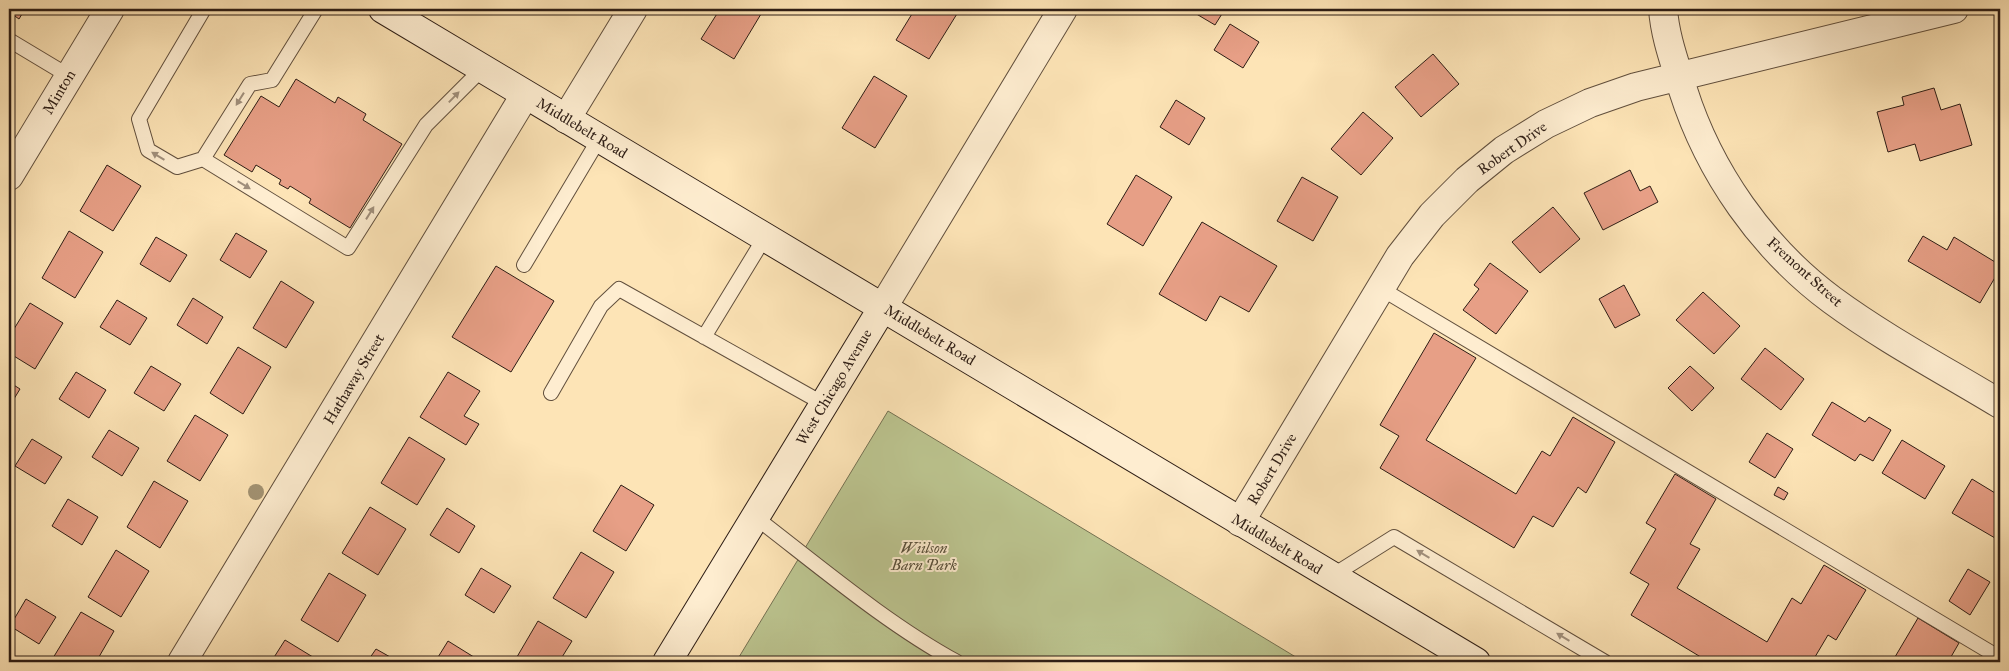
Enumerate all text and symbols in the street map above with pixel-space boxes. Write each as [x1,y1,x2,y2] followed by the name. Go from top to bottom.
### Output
[39,66,79,118] street label: Minton
[448,91,460,103] one-way arrow
[236,93,245,106] one-way arrow
[533,94,631,162] street label: Middlebelt Road
[1474,118,1550,178] street label: Robert Drive
[152,152,165,161] one-way arrow
[238,180,251,189] one-way arrow
[366,207,375,220] one-way arrow
[1764,233,1847,311] street label: Fremont Street
[881,301,979,369] street label: Middlebelt Road
[792,326,876,448] street label: West Chicago Avenue
[320,330,389,428] street label: Hathaway Street
[1244,430,1300,508] street label: Robert Drive
[1228,510,1326,578] street label: Middlebelt Road
[890,539,957,574] park label: Wiilson Barn Park
[1417,550,1430,559] one-way arrow
[1556,633,1569,642] one-way arrow

